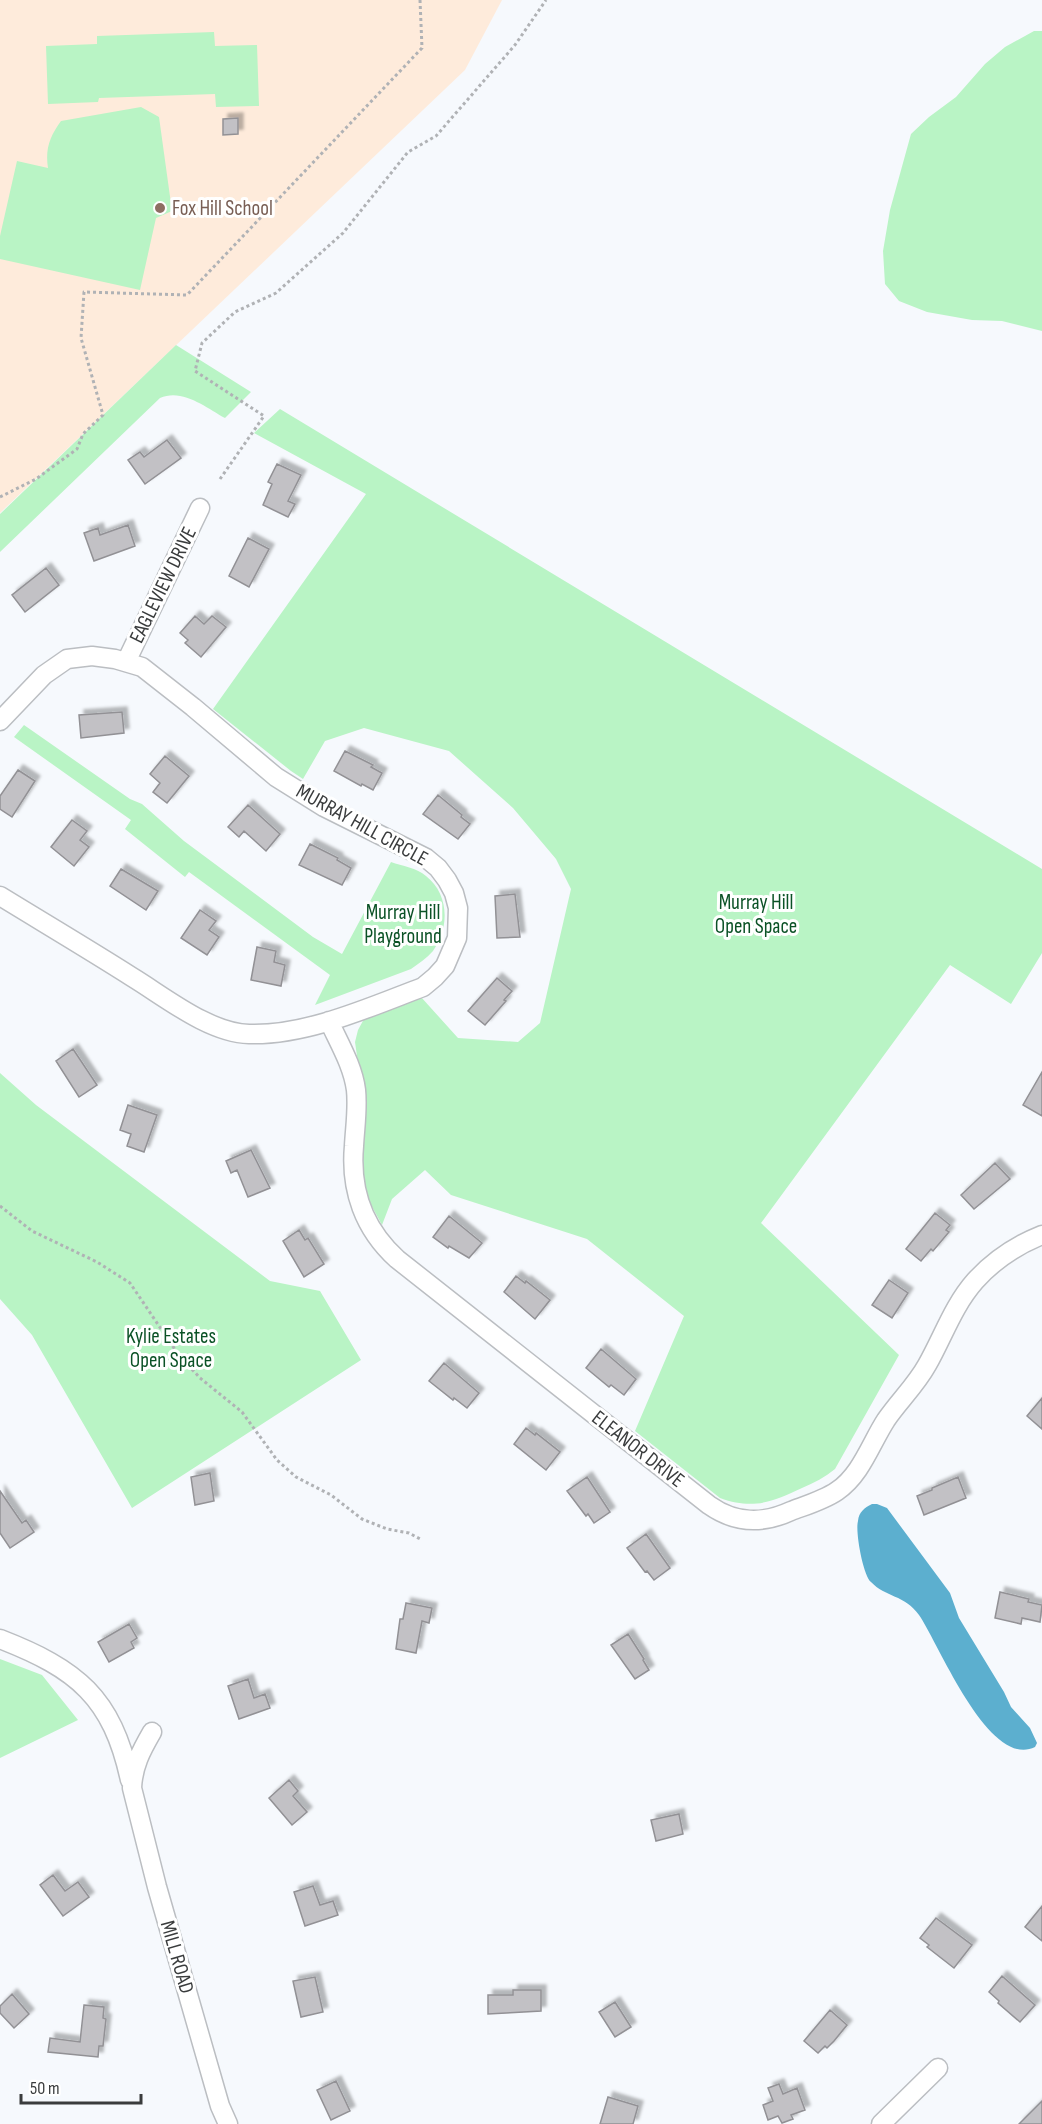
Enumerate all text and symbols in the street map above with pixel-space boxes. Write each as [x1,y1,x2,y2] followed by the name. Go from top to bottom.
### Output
[172,196,273,221] place label: Fox Hill School
[153,201,167,215] marker: Fox Hill School
[124,523,202,647] street label: EAGLEVIEW DRIVE
[292,779,432,871] street label: MURRAY HILL CIRCLE
[715,890,797,939] park label: Murray Hill Open Space
[364,900,442,949] park label: Murray Hill Playground
[126,1324,216,1373] park label: Kylie Estates Open Space
[587,1405,689,1493] street label: ELEANOR DRIVE
[155,1918,199,1996] street label: MILL ROAD
[21,2067,141,2105] scale bar
[30,2078,60,2099] text: 50 m

